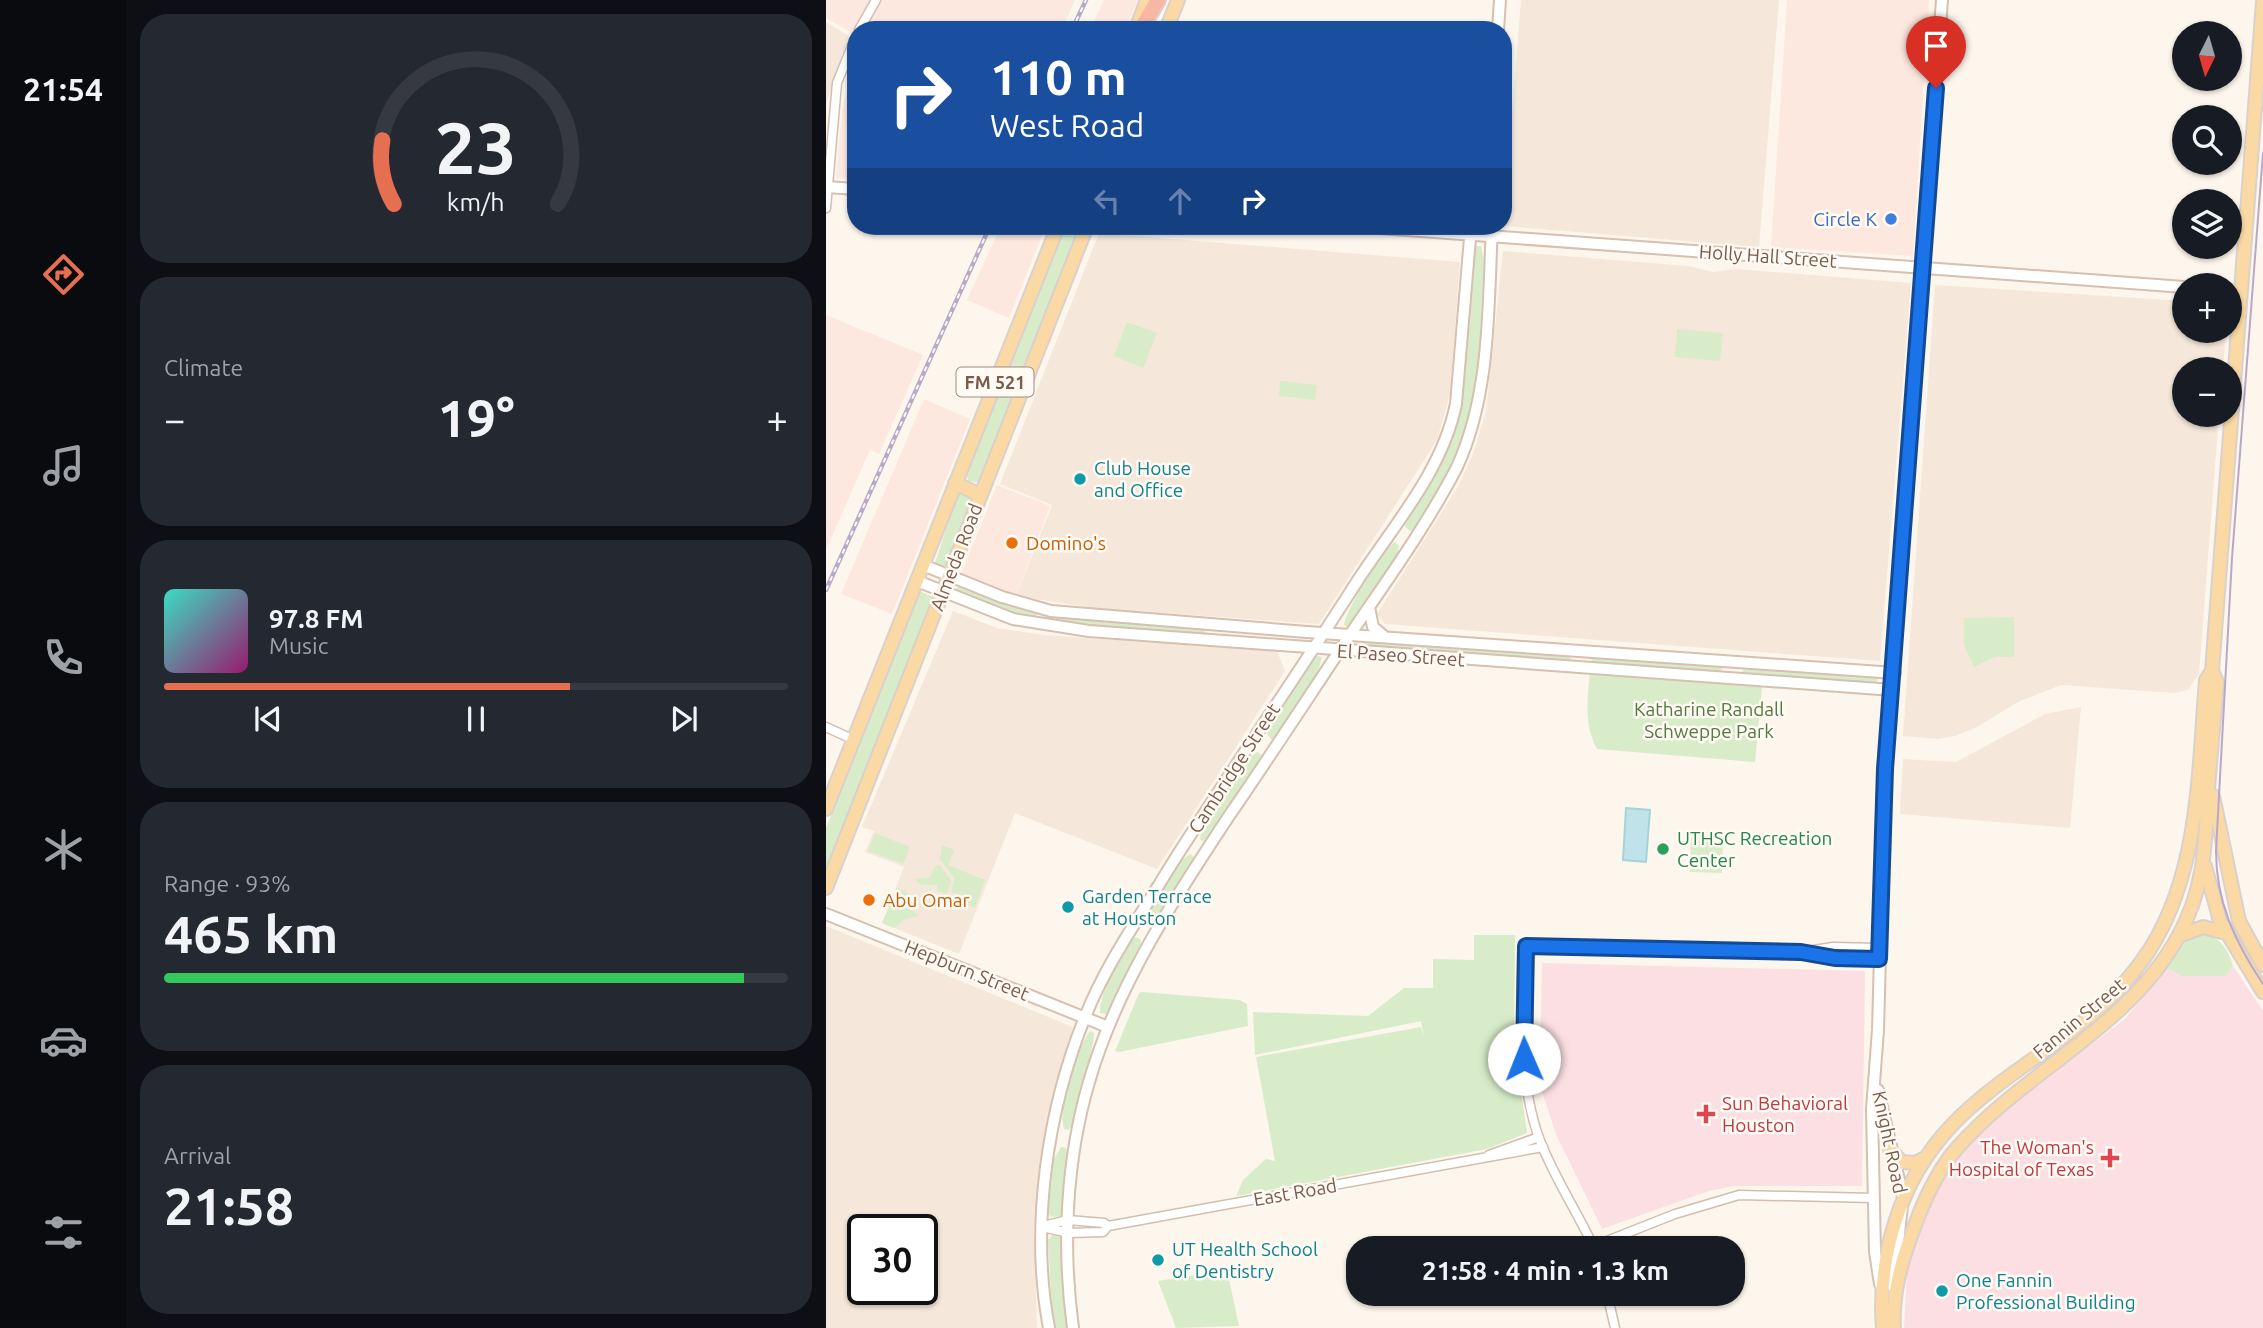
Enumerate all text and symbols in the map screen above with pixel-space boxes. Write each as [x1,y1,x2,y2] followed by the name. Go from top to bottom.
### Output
[1906,16,1966,88] pin
[2172,21,2242,91] north arrow
[2172,21,2242,427] map controls
[1917,27,1955,65] icon: arrive
[875,49,966,140] icon: right
[990,49,1127,104] text: 110 m
[23,71,103,107] text: 21:54
[2172,105,2242,175] button: search
[435,107,517,189] text: 23
[990,107,1144,143] text: West Road
[1088,182,1126,220] icon: left
[1161,182,1199,220] icon: ahead
[1234,182,1272,220] icon: right
[447,188,505,216] text: km/h
[2172,189,2242,259] button: layers
[1813,208,1877,230] place label: Circle K
[1883,211,1899,227] marker: Circle K
[1698,240,1838,272] street label: Holly Hall Street
[39,250,88,299] icon: directions
[2172,273,2242,343] button: +
[164,355,243,380] text: Climate
[2172,357,2242,427] button: −
[956,368,1034,396] road number: FM 521
[437,389,515,447] text: 19°
[164,398,185,440] text: −
[767,398,788,440] text: +
[39,441,88,490] icon: music
[1094,457,1191,501] place label: Club House and Office
[1072,471,1088,487] marker: Club House and Office
[925,500,987,614] street label: Almeda Road
[1026,532,1106,554] place label: Domino's
[1004,535,1020,551] marker: Domino's
[269,604,363,633] text: 97.8 FM
[39,633,88,682] icon: phone
[269,633,328,658] text: Music
[1336,640,1466,670] street label: El Paseo Street
[1184,698,1285,837] street label: Cambridge Street
[1634,698,1784,742] park label: Katharine Randall Schweppe Park
[249,700,287,738] icon: previous
[457,700,495,738] icon: pause
[665,700,703,738] icon: next
[39,825,88,874] icon: climate
[1677,827,1832,871] place label: UTHSC Recreation Center
[1655,841,1671,857] marker: UTHSC Recreation Center
[164,871,291,896] text: Range · 93%
[1082,885,1212,929] place label: Garden Terrace at Houston
[883,889,970,911] place label: Abu Omar
[861,892,877,908] marker: Abu Omar
[1060,899,1076,915] marker: Garden Terrace at Houston
[164,905,338,963] text: 465 km
[902,935,1033,1005] street label: Hepburn Street
[2028,973,2130,1063] street label: Fannin Street
[39,1016,88,1065] icon: car
[1487,1022,1561,1096] position arrow
[1868,1089,1912,1195] street label: Knight Road
[1722,1092,1848,1136] place label: Sun Behavioral Houston
[1696,1104,1716,1124] marker: Sun Behavioral Houston
[1949,1136,2094,1180] place label: The Woman's Hospital of Texas
[164,1143,231,1168] text: Arrival
[2100,1148,2120,1168] marker: The Woman's Hospital of Texas
[1252,1174,1338,1210] street label: East Road
[164,1177,294,1235] text: 21:58
[39,1208,88,1257] icon: filters
[847,1214,938,1305] speed limit sign: 30
[1172,1238,1318,1282] place label: UT Health School of Dentistry
[1150,1252,1166,1268] marker: UT Health School of Dentistry
[1422,1256,1669,1285] text: 21:58 · 4 min · 1.3 km
[1956,1269,2136,1313] place label: One Fannin Professional Building
[1934,1283,1950,1299] marker: One Fannin Professional Building

